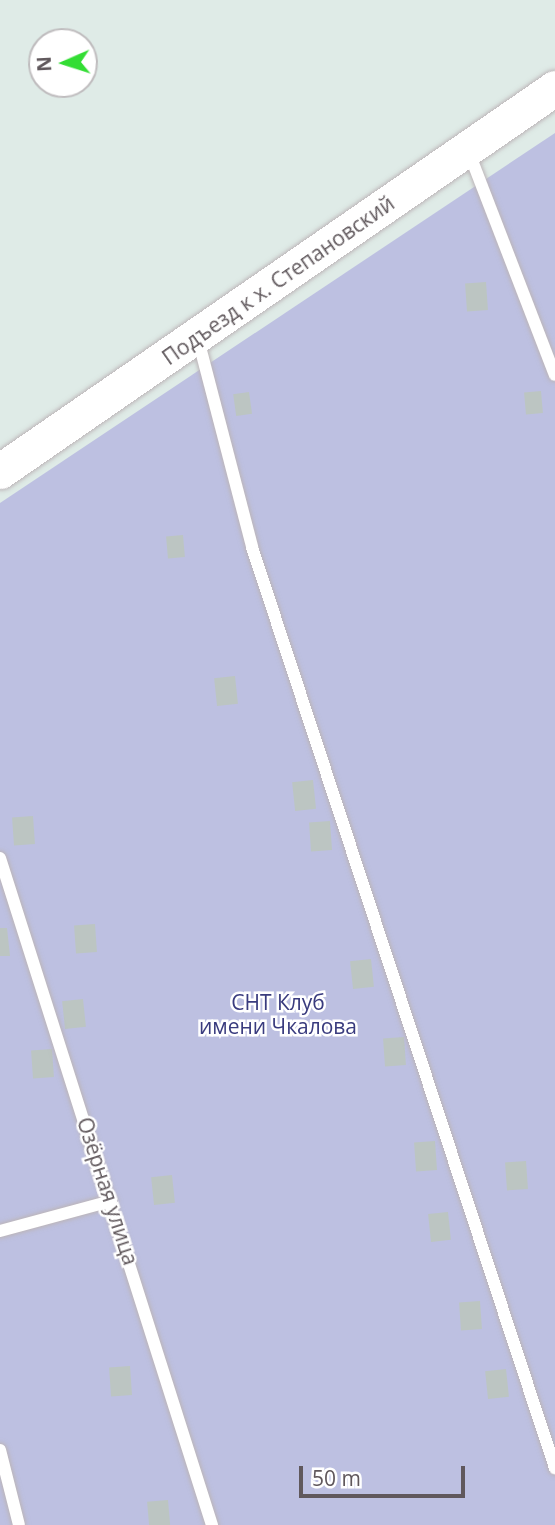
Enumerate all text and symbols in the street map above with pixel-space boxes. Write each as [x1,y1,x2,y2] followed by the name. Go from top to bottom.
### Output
[28,28,98,98] north arrow
[31,56,57,72] text: N
[157,190,399,370] street label: Подъезд к х. Степановский
[199,989,357,1039] park label: СНТ Клуб имени Чкалова
[72,1114,144,1268] street label: Озёрная улица
[303,1452,469,1496] scale bar
[312,1464,361,1492] text: 50 m

